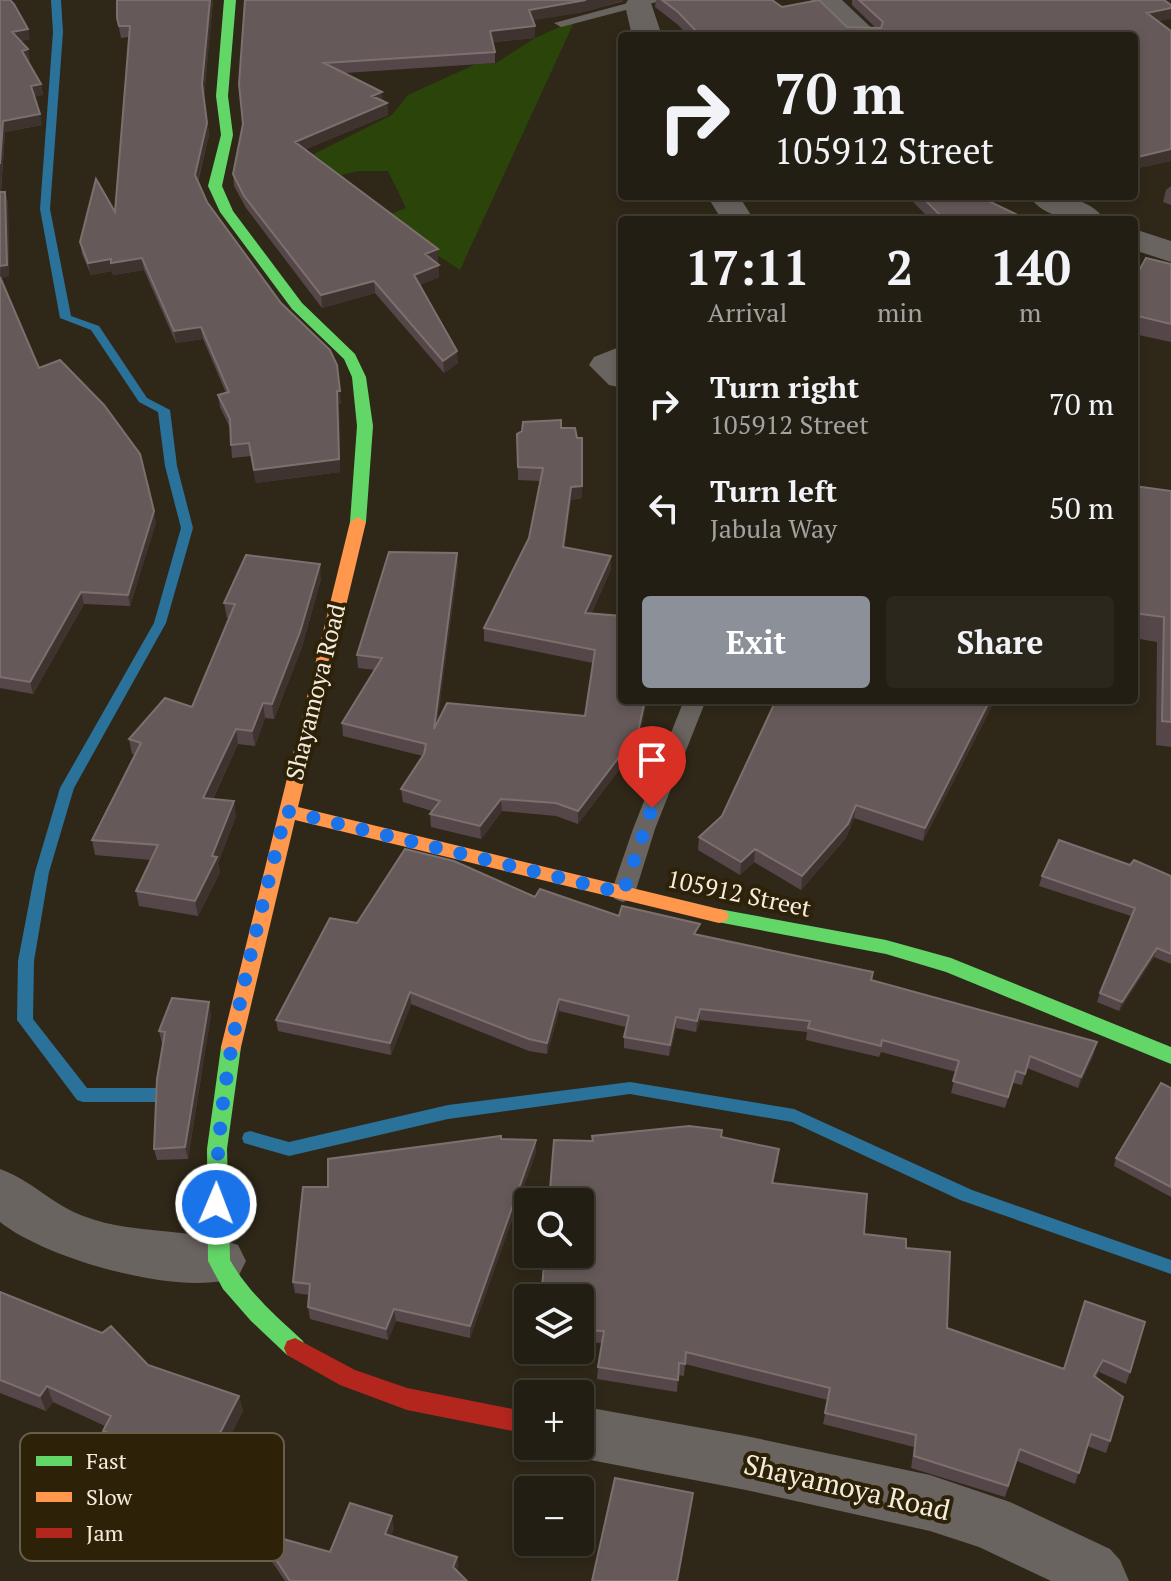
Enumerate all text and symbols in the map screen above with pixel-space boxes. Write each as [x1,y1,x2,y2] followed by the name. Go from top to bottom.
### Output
[774,56,904,130] text: 70 m
[642,64,746,168] icon: right
[774,127,994,174] text: 105912 Street
[685,235,810,299] text: 17:11
[886,235,913,299] text: 2
[990,235,1071,299] text: 140
[708,295,787,329] text: Arrival
[877,295,923,329] text: min
[1019,295,1042,329] text: m
[710,367,859,407] text: Turn right
[642,382,686,426] icon: right
[1049,384,1114,424] text: 70 m
[710,407,869,441] text: 105912 Street
[710,471,837,511] text: Turn left
[642,486,686,530] icon: left
[1049,488,1114,528] text: 50 m
[710,511,837,545] text: Jabula Way
[642,596,870,688] button: Exit
[886,596,1114,688] button: Share
[278,600,352,783] street label: Shayamoya Road
[618,726,686,808] pin
[630,738,674,782] icon: arrive
[664,862,814,924] street label: 105912 Street
[174,1162,258,1246] position arrow
[514,1188,594,1556] map controls
[514,1188,594,1268] button: search
[514,1284,594,1364] button: layers
[514,1380,594,1460] button: +
[20,1433,284,1561] legend
[740,1445,954,1528] street label: Shayamoya Road
[86,1446,127,1475] text: Fast
[514,1476,594,1556] button: −
[86,1482,133,1511] text: Slow
[86,1518,124,1547] text: Jam

